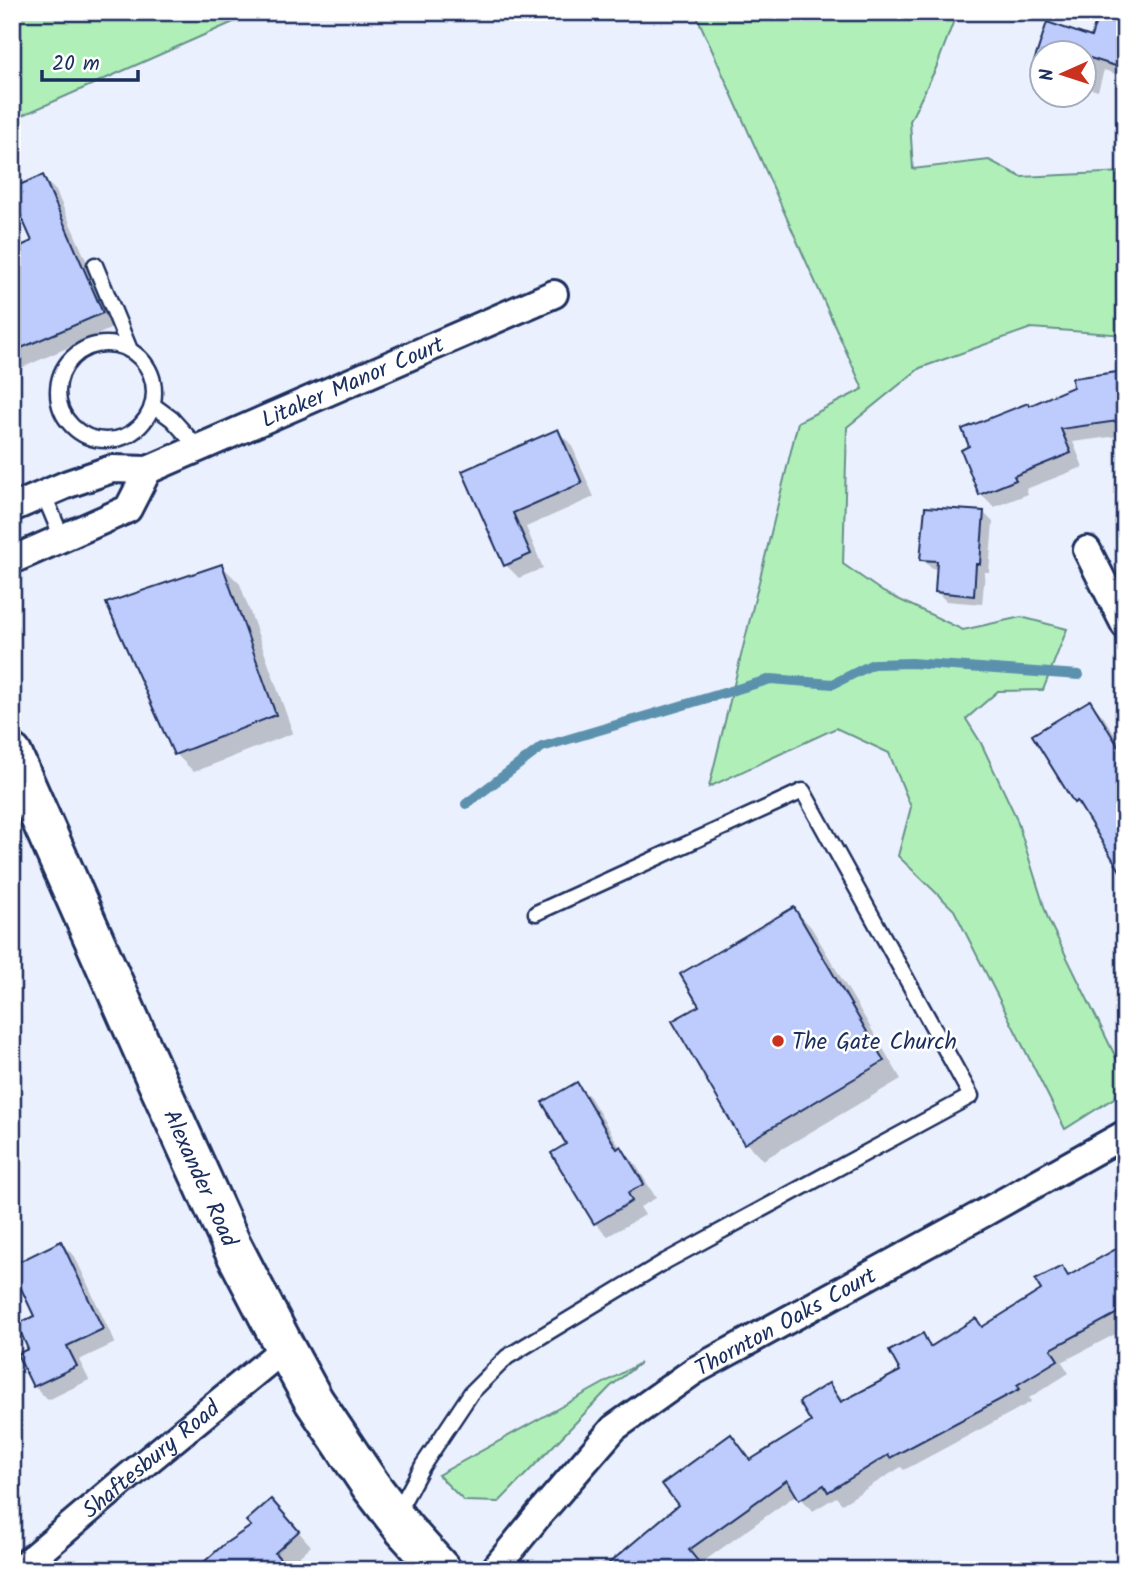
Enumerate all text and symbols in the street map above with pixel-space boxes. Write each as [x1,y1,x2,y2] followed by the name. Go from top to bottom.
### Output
[42,38,138,82] scale bar
[1028,38,1098,108] north arrow
[52,48,100,81] text: 20 m
[1033,68,1063,82] text: N
[256,327,451,439] street label: Litaker Manor Court
[792,1025,957,1061] place label: The Gate Church
[770,1033,786,1049] marker: The Gate Church
[152,1104,246,1254] street label: Alexander Road
[689,1258,885,1387] street label: Thornton Oaks Court
[75,1392,229,1528] street label: Shaftesbury Road

